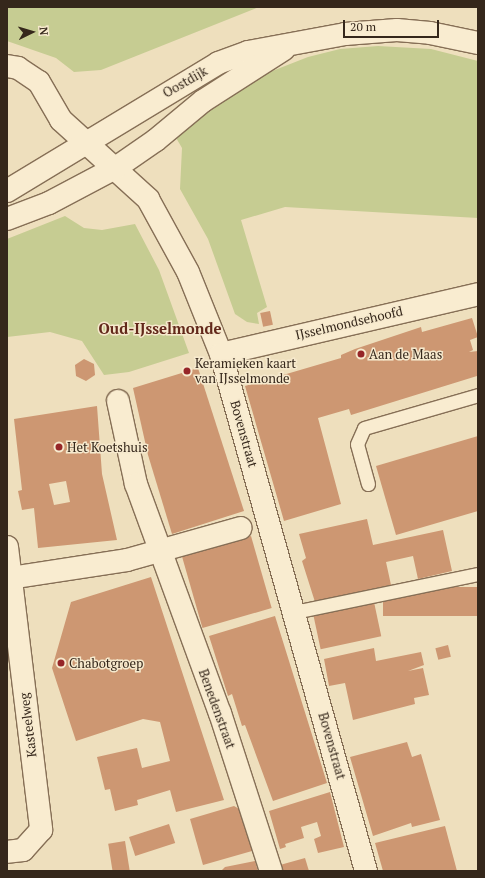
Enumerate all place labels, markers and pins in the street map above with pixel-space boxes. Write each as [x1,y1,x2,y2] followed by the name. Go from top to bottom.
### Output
[369,346,442,362] place label: Aan de Maas
[356,349,366,359] marker: Aan de Maas
[195,356,296,387] place label: Keramieken kaart van IJsselmonde
[182,366,192,376] marker: Keramieken kaart van IJsselmonde
[67,439,148,455] place label: Het Koetshuis
[54,442,64,452] marker: Het Koetshuis
[69,655,143,671] place label: Chabotgroep
[56,658,66,668] marker: Chabotgroep

